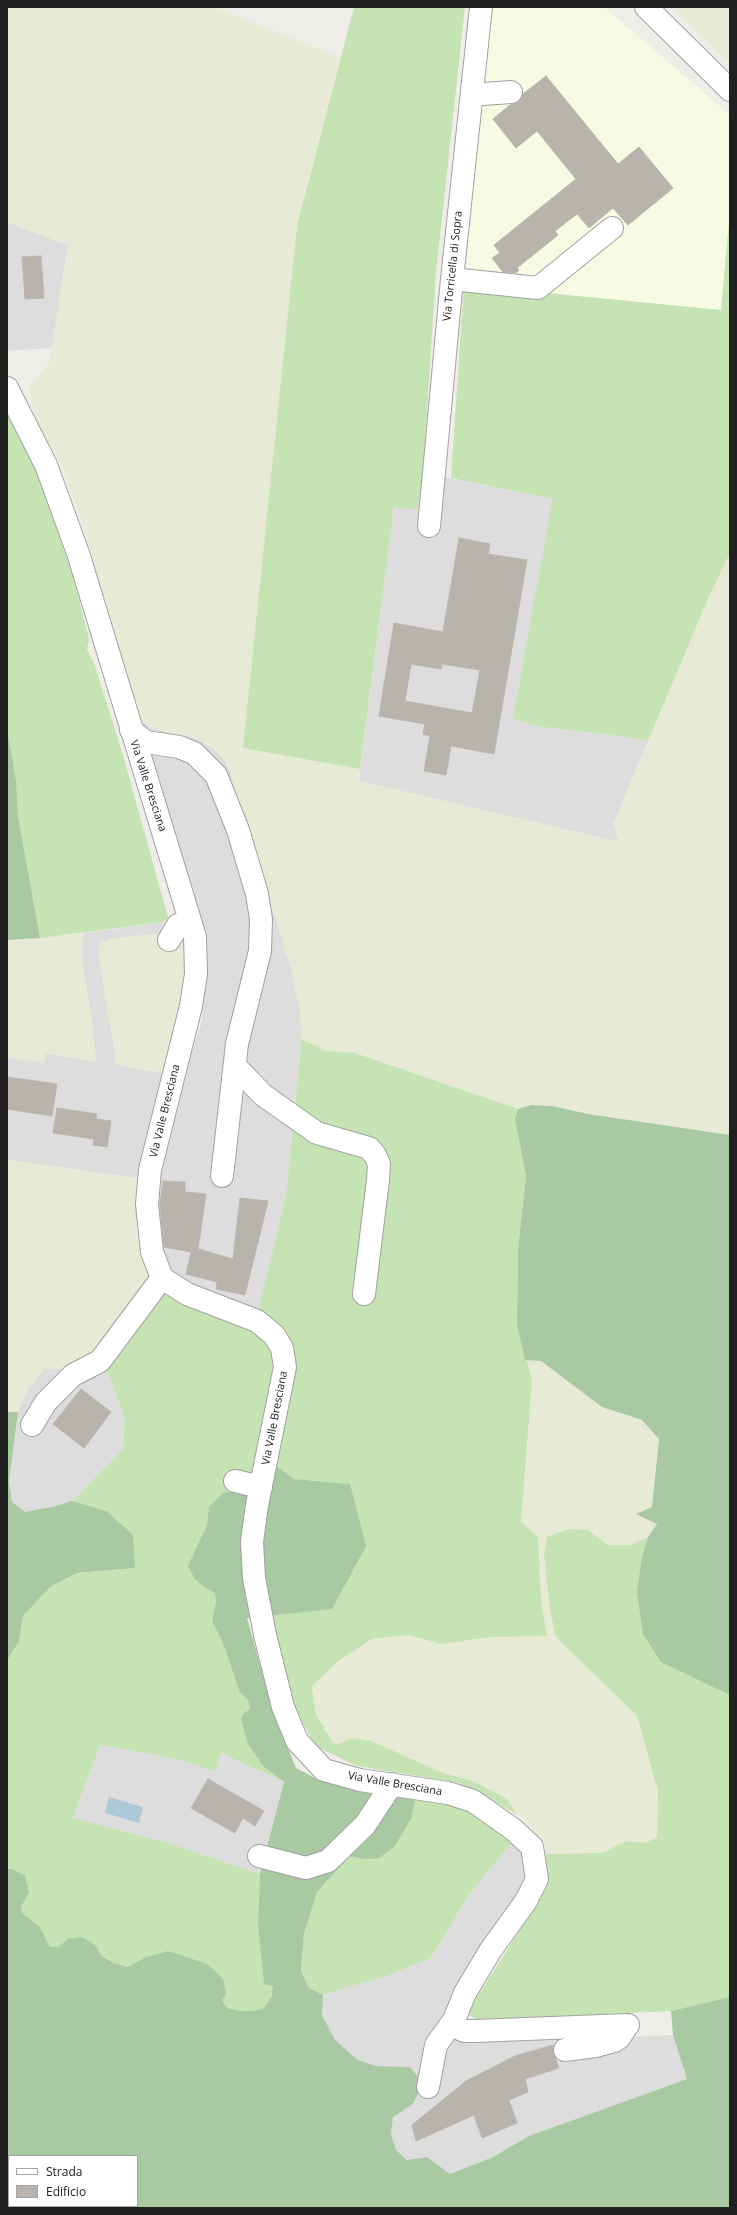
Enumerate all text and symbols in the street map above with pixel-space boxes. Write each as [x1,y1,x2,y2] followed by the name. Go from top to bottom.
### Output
[441,210,465,322] street label: Via Torricella di Sopra
[127,738,169,834] street label: Via Valle Bresciana
[147,1063,183,1159] street label: Via Valle Bresciana
[259,1370,291,1466] street label: Via Valle Bresciana
[347,1769,443,1799] street label: Via Valle Bresciana
[8,2155,138,2207] legend
[46,2163,82,2180] text: Strada
[46,2183,86,2200] text: Edificio

